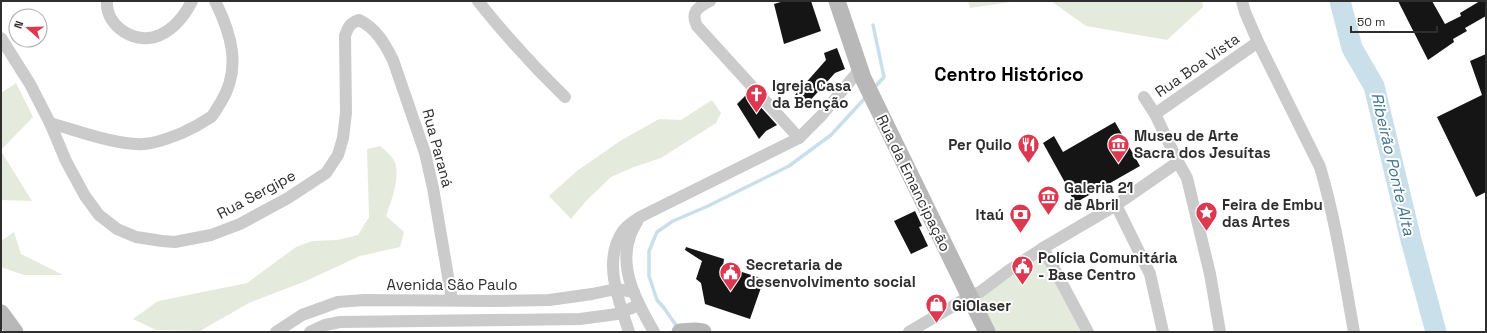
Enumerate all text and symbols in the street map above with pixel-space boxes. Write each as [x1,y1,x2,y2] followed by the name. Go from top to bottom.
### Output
[8,8,48,48] north arrow
[1351,8,1437,34] scale bar
[1357,14,1385,30] text: 50 m
[11,19,26,30] text: N
[1151,29,1243,101] street label: Rua Boa Vista
[934,62,1084,87] district label: Centro Histórico
[772,76,851,112] place label: Igreja Casa da Benção
[744,81,770,114] church icon: Igreja Casa da Benção
[1366,90,1420,238] water label: Ribeirão Ponte Alta
[418,107,458,190] street label: Rua Paraná
[873,112,955,254] street label: Rua da Emancipação
[1134,126,1271,162] place label: Museu de Arte Sacra dos Jesuítas
[1015,131,1041,164] restaurant icon: Per Quilo
[1105,131,1131,164] museum icon: Museu de Arte Sacra dos Jesuítas
[948,135,1012,154] place label: Per Quilo
[213,165,299,223] street label: Rua Sergipe
[1064,178,1133,214] place label: Galeria 21 de Abril
[1035,183,1061,216] museum icon: Galeria 21 de Abril
[1222,195,1323,231] place label: Feira de Embu das Artes
[1193,200,1219,233] place icon: Feira de Embu das Artes
[1007,201,1033,234] bank icon: Itaú
[975,205,1004,224] place label: Itaú
[1038,248,1178,284] place label: Polícia Comunitária - Base Centro
[1010,253,1036,286] public building icon: Polícia Comunitária - Base Centro
[746,255,916,291] place label: Secretaria de desenvolvimento social
[718,260,744,293] public building icon: Secretaria de desenvolvimento social
[387,275,518,294] street label: Avenida São Paulo
[924,292,950,325] shop icon: GiOlaser
[952,296,1011,315] place label: GiOlaser

